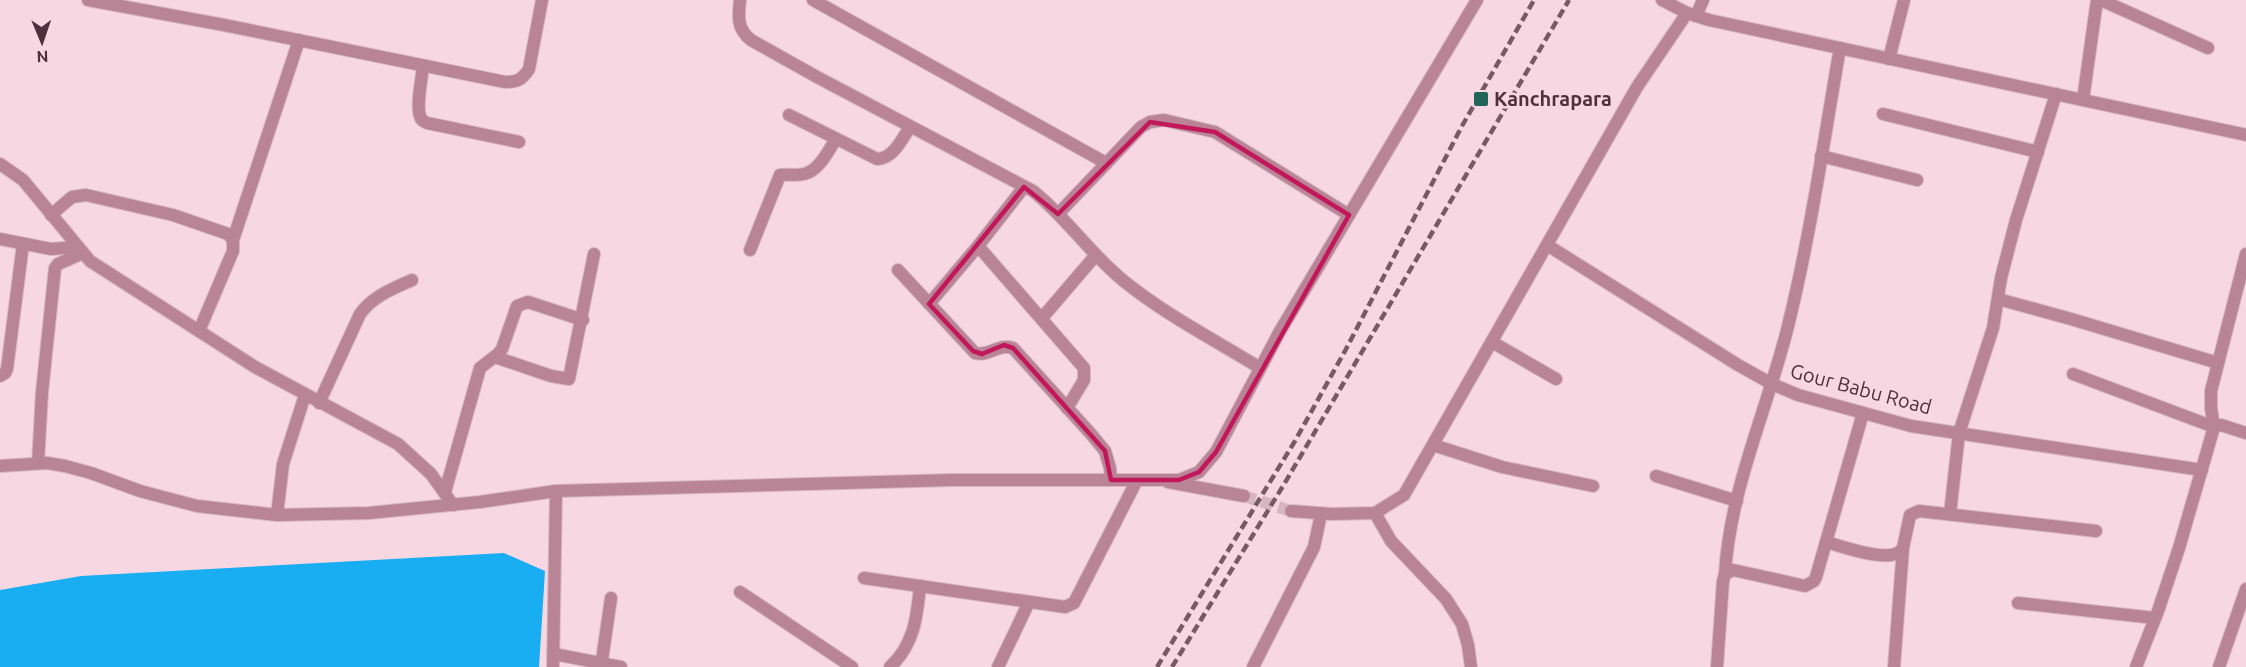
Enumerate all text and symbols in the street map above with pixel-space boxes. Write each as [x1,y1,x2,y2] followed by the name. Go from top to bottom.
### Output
[12,12,72,72] north arrow
[36,48,49,66] text: N
[1494,87,1612,110] place label: Kanchrapara
[1472,90,1490,108] marker: Kanchrapara
[1788,359,1934,418] street label: Gour Babu Road

